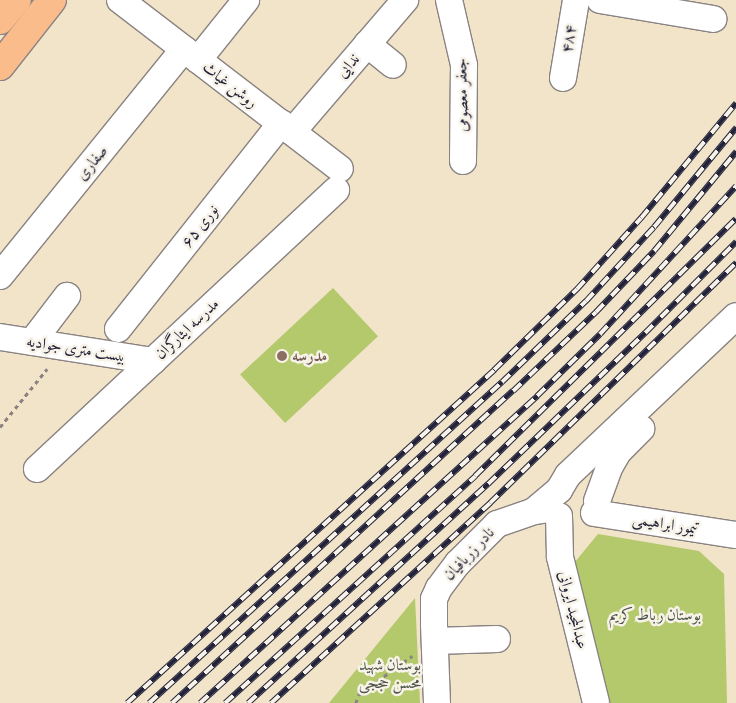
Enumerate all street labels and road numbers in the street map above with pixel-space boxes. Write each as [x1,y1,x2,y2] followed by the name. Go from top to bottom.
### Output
[557,24,581,54] street label: ۴۸۴
[332,50,364,82] street label: ندایی
[199,57,261,113] street label: روشن غیاث
[452,58,472,132] street label: جعفر معصومی
[72,142,112,184] street label: صفاری
[177,201,223,251] street label: نوری ۶۵
[151,294,223,364] street label: مدرسه ایثارگران
[25,332,127,366] street label: بیست متری جوادیه
[631,509,699,539] street label: تیمور ابراهیمی
[440,523,498,585] street label: نادر زربافیان
[554,569,592,651] street label: عبدالمجید ایروانی

